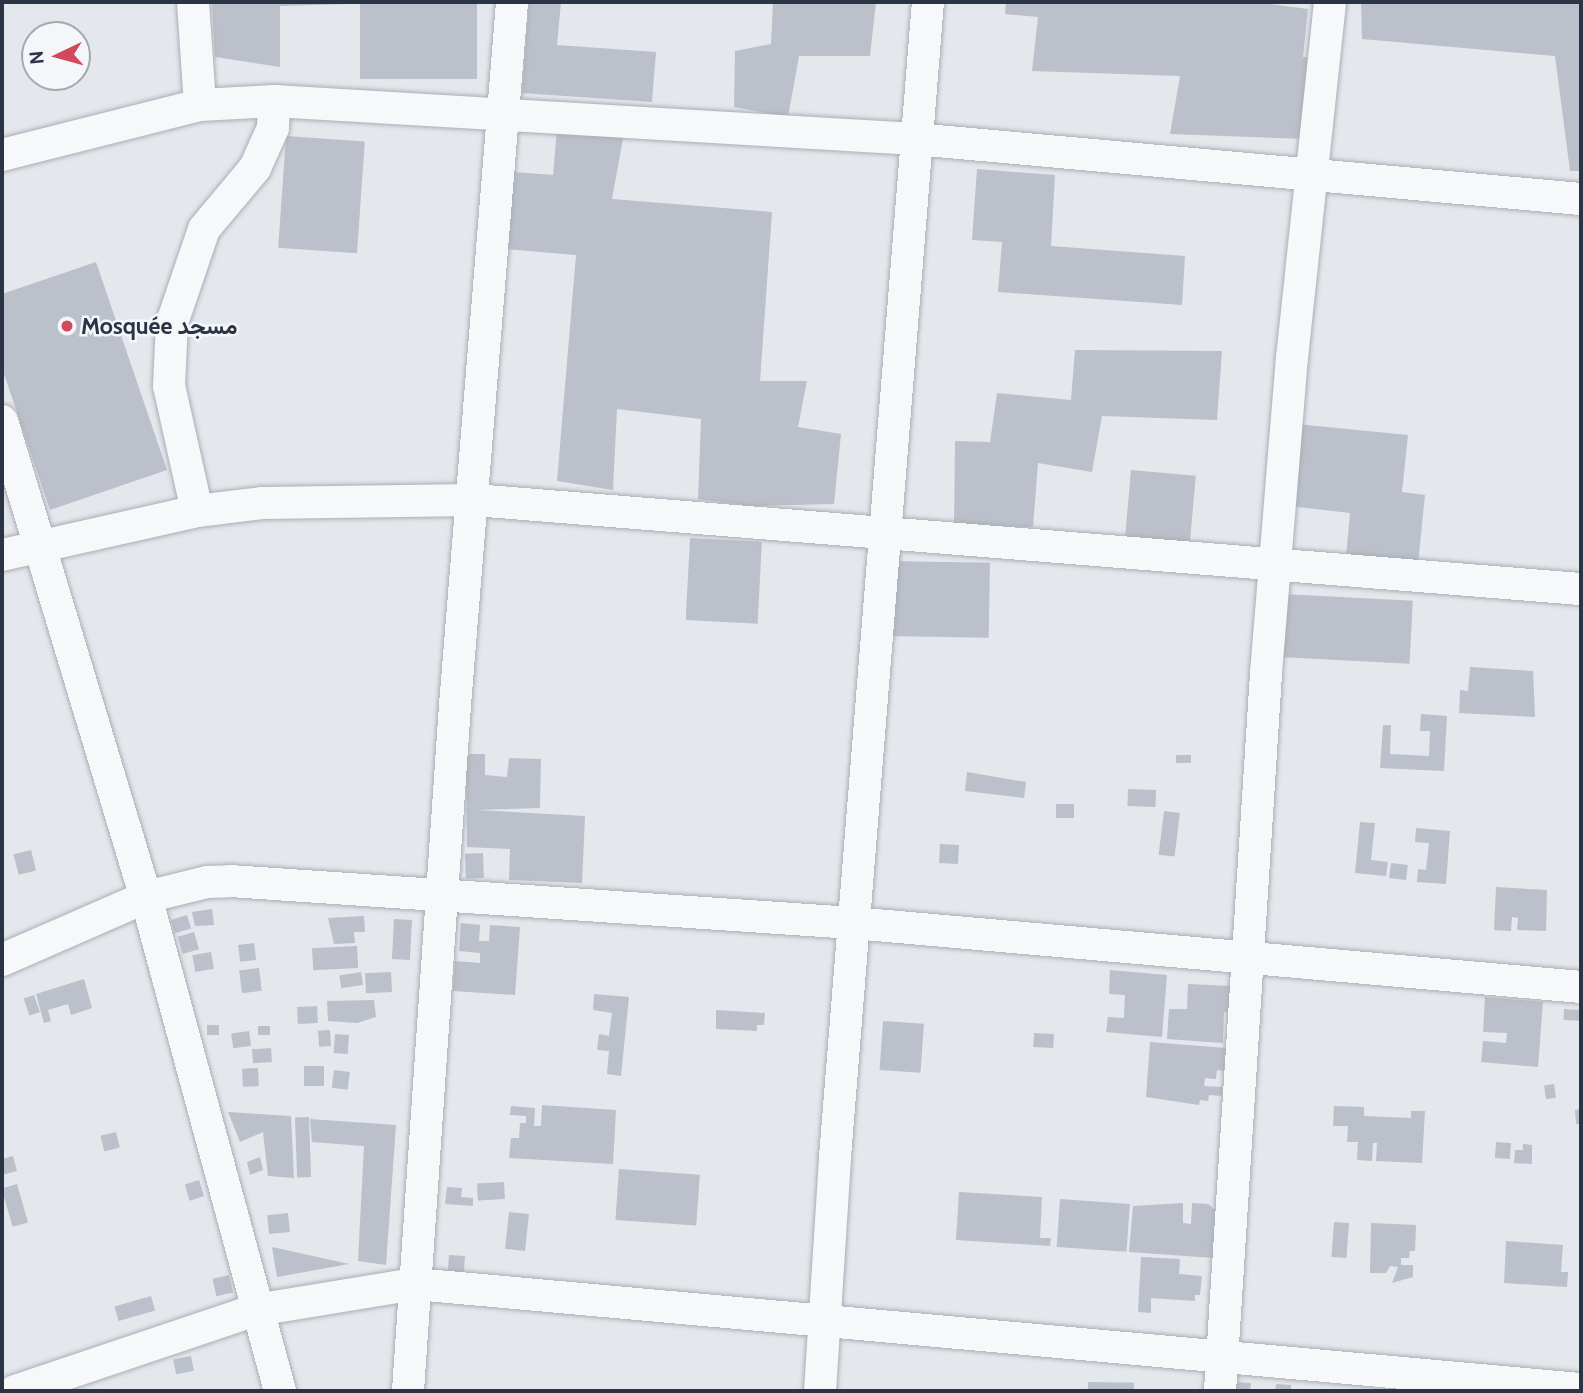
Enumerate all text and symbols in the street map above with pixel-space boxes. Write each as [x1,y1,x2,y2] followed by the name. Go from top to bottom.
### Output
[21,21,91,91] north arrow
[25,50,49,65] text: N
[81,312,237,340] place label: Mosquée مسجد
[59,318,75,334] marker: Mosquée مسجد

